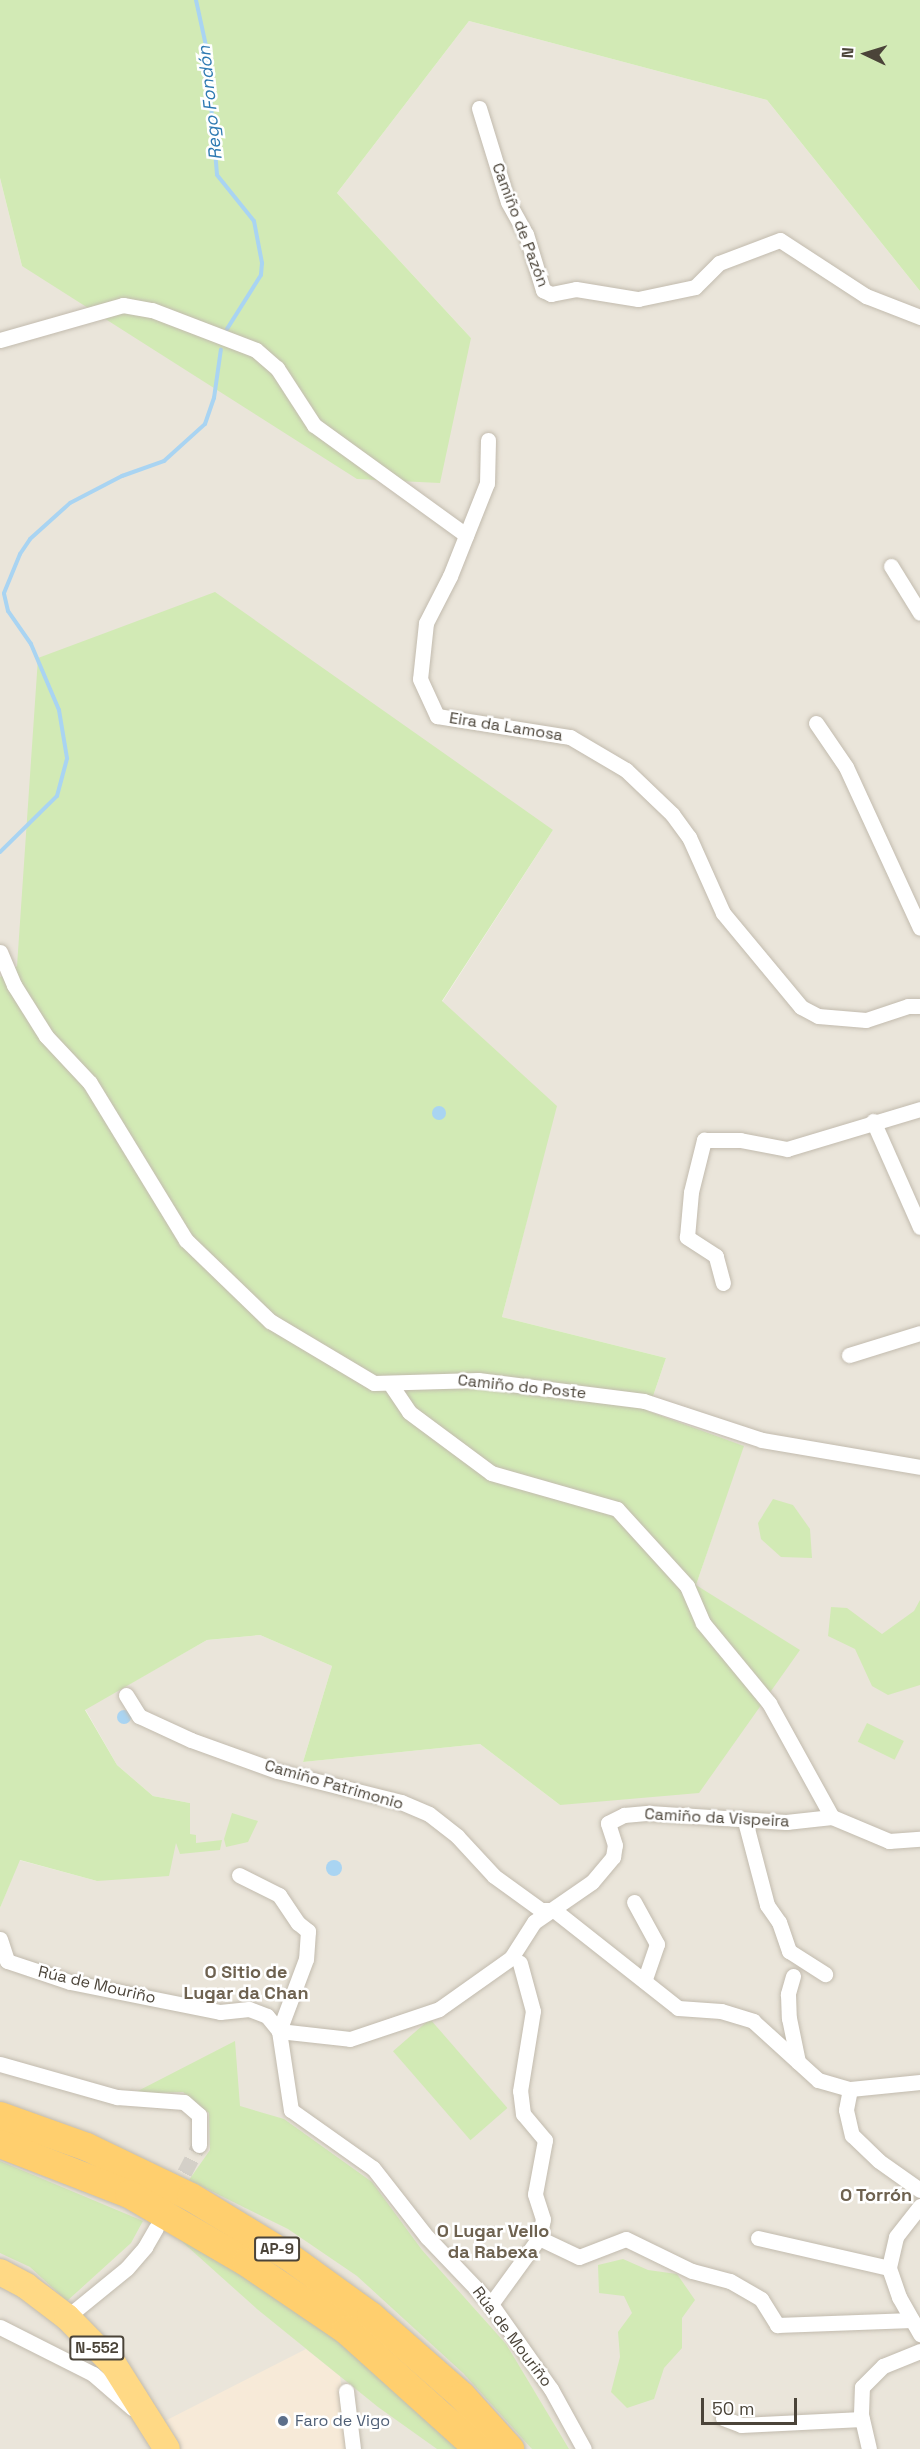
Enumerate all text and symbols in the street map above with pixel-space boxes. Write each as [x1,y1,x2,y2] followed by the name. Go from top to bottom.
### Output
[836,24,896,84] north arrow
[193,45,227,161] water label: Rego Fondón
[837,47,858,59] text: N
[488,160,552,290] street label: Camiño de Pazón
[448,709,564,745] street label: Eira da Lamosa
[457,1371,587,1403] street label: Camiño do Poste
[262,1756,406,1814] street label: Camiño Patrimonio
[644,1805,790,1831] street label: Camiño da Vispeira
[36,1962,158,2008] street label: Rúa de Mouriño
[183,1962,309,2004] district label: O Sitio de Lugar da Chan
[840,2184,912,2206] district label: O Torrón
[437,2221,549,2264] district label: O Lugar Vello da Rabexa
[253,2237,301,2261] road number: AP-9
[468,2283,556,2391] street label: Rúa de Mouriño
[68,2336,126,2360] road number: N-552
[704,2386,800,2424] scale bar
[712,2397,754,2420] text: 50 m
[295,2411,390,2431] place label: Faro de Vigo
[276,2414,290,2428] marker: Faro de Vigo

